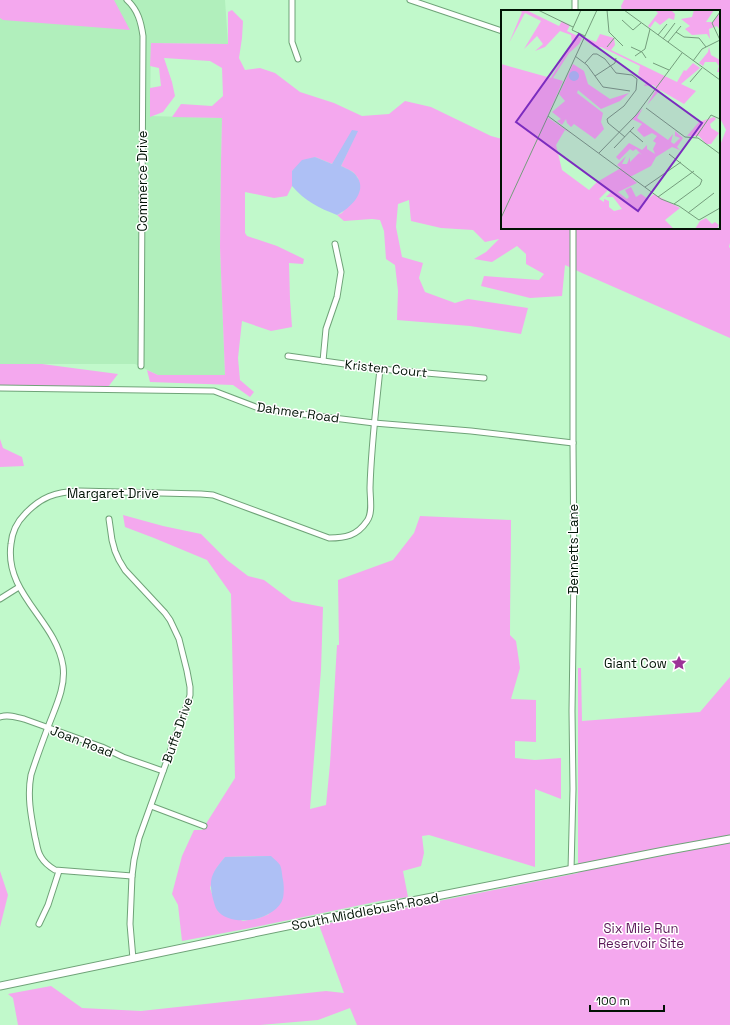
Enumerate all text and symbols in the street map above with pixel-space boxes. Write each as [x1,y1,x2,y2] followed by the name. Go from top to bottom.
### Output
[501,10,720,229] inset map
[134,130,151,232] street label: Commerce Drive
[344,356,428,381] street label: Kristen Court
[256,398,340,427] street label: Dahmer Road
[67,485,159,502] street label: Margaret Drive
[565,504,582,594] street label: Bennetts Lane
[670,654,688,672] place icon: Giant Cow
[604,655,667,672] place label: Giant Cow
[158,695,197,765] street label: Buffa Drive
[48,722,116,761] street label: Joan Road
[290,889,440,934] street label: South Middlebush Road
[598,920,684,952] park label: Six Mile Run Reservoir Site
[590,987,664,1013] scale bar
[596,993,630,1009] text: 100 m

